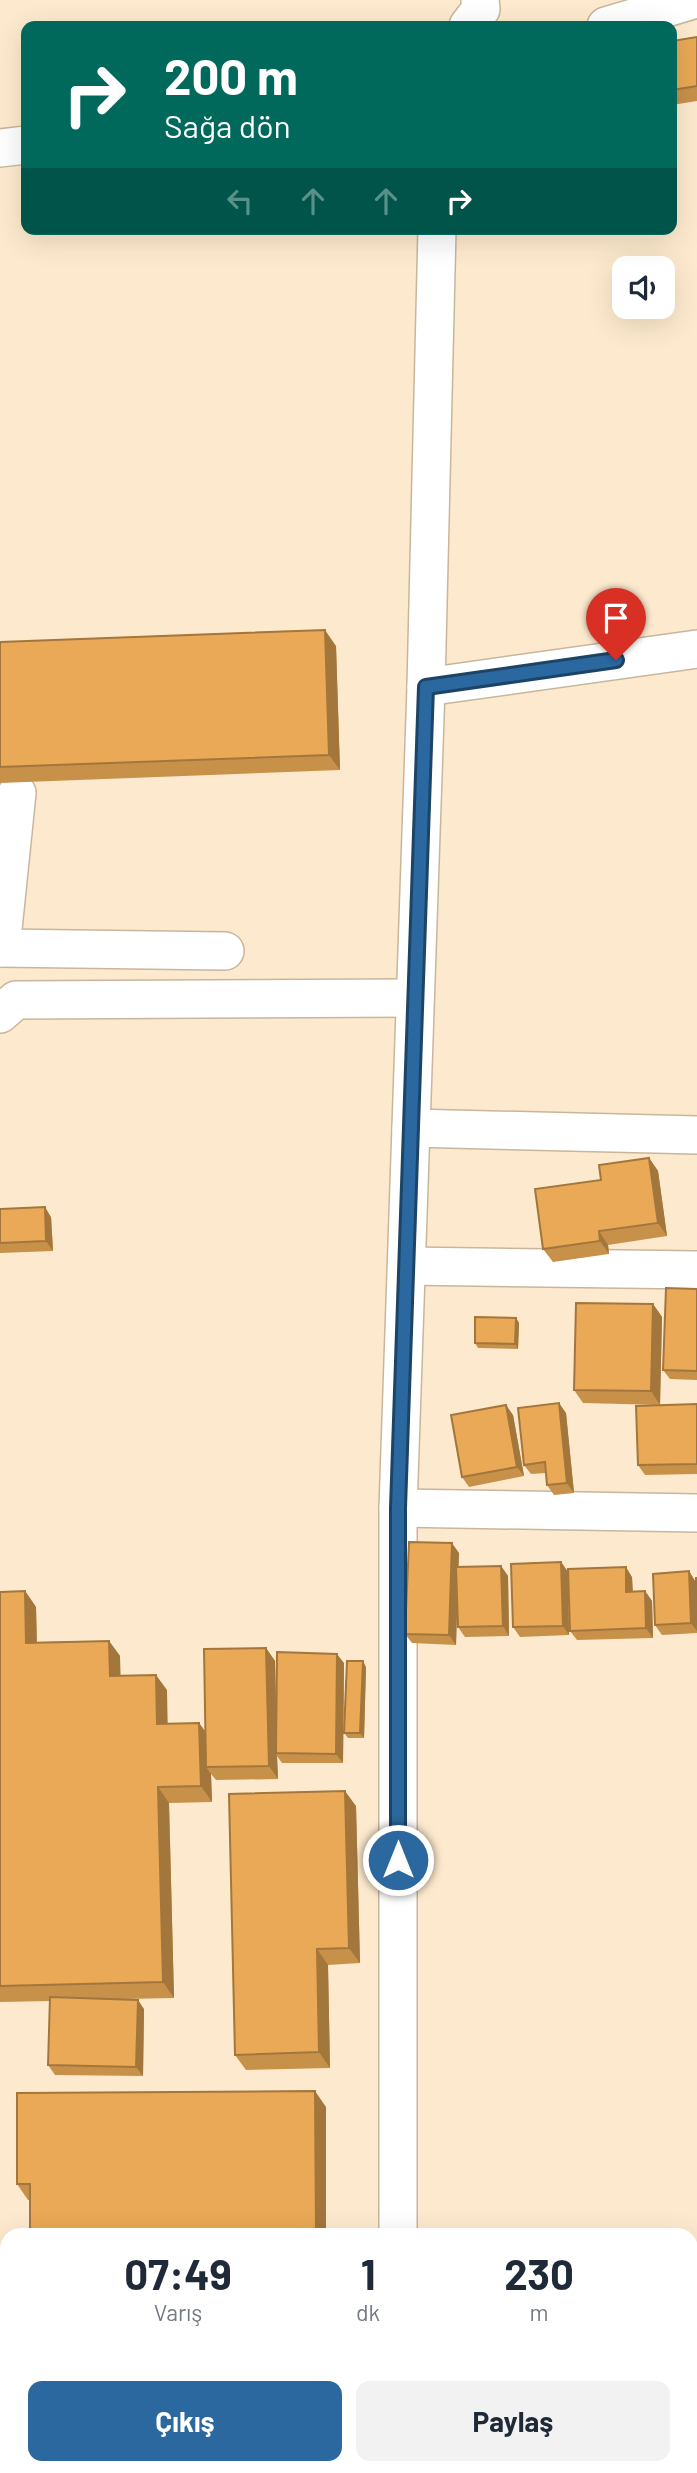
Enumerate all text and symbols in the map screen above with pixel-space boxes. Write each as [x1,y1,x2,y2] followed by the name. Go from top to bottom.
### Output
[164,46,298,105] text: 200 m
[49,49,140,140] icon: right
[164,106,291,144] text: Sağa dön
[221,182,259,220] icon: left
[294,182,332,220] icon: ahead
[367,182,405,220] icon: ahead
[440,182,478,220] icon: right
[612,256,675,319] map controls
[612,256,675,319] button: sound
[586,588,646,660] pin
[597,599,635,637] icon: arrive
[361,1823,435,1897] position arrow
[124,2248,232,2298] text: 07:49
[361,2248,376,2298] text: 1
[504,2248,574,2298] text: 230
[154,2298,202,2326] text: Varış
[356,2298,380,2326] text: dk
[530,2298,549,2326] text: m
[28,2381,342,2461] button: Çıkış
[356,2381,670,2461] button: Paylaş

